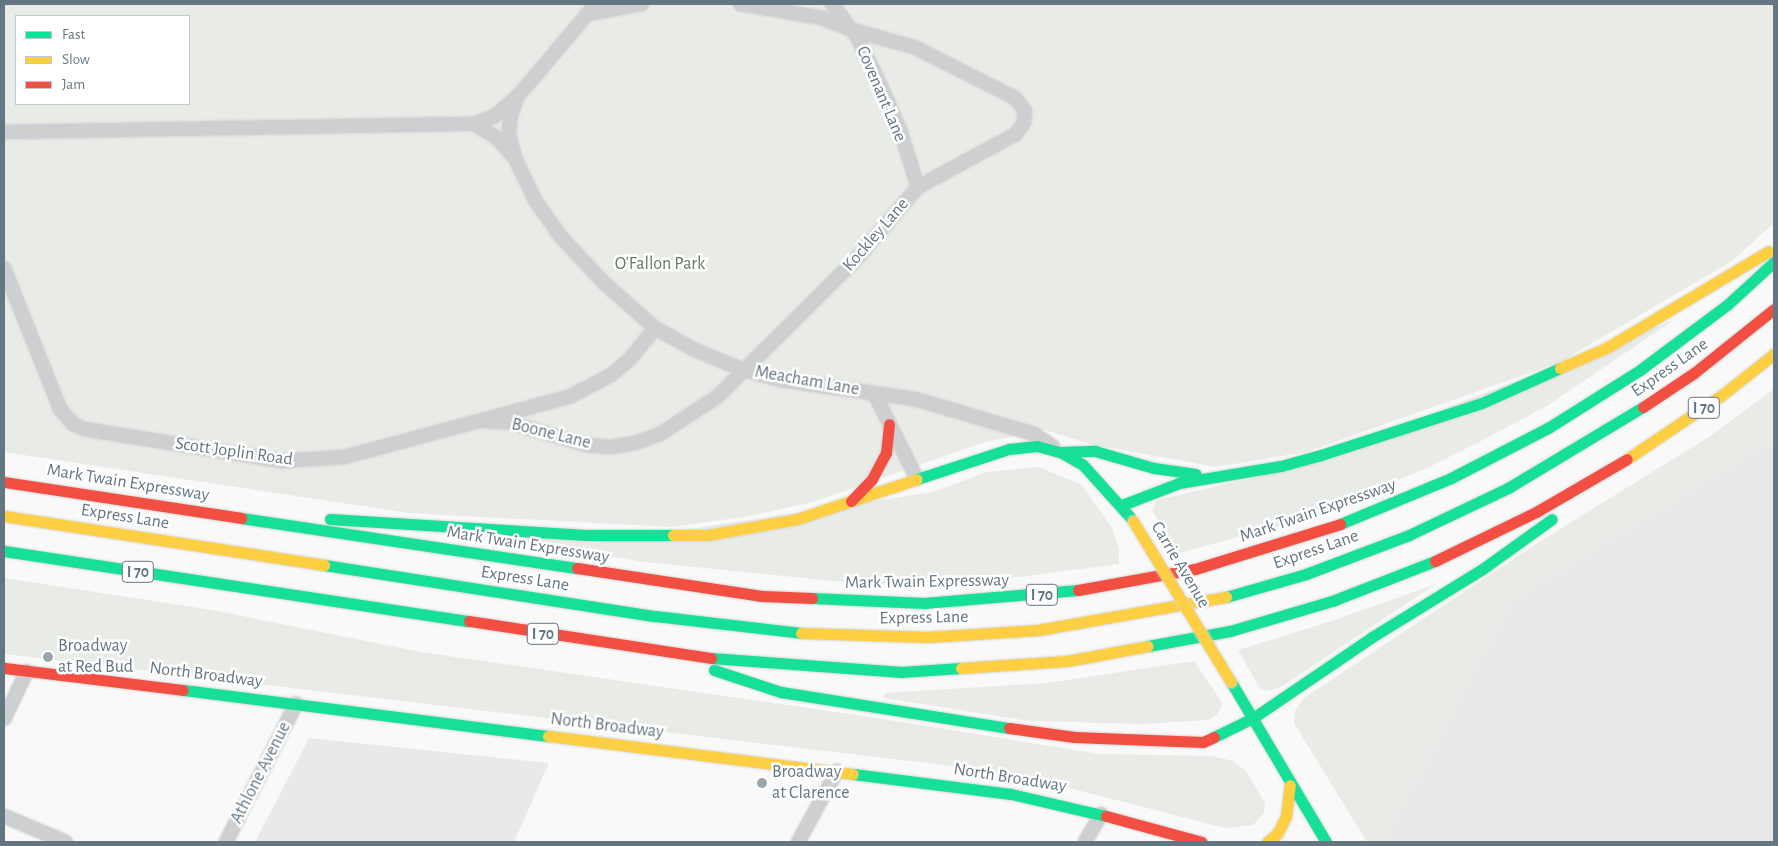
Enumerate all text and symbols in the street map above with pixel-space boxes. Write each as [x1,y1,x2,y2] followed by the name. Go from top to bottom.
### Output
[15,15,190,105] legend
[62,27,85,42] text: Fast
[851,43,911,145] street label: Covenant Lane
[62,52,90,67] text: Slow
[62,77,85,92] text: Jam
[838,194,914,276] street label: Kockley Lane
[615,253,705,275] park label: O'Fallon Park
[1627,334,1713,402] street label: Express Lane
[753,361,861,401] street label: Meacham Lane
[1688,394,1720,422] road number: I 70
[509,414,593,454] street label: Boone Lane
[174,433,294,471] street label: Scott Joplin Road
[45,459,211,507] street label: Mark Twain Expressway
[1237,474,1399,548] street label: Mark Twain Expressway
[79,499,171,535] street label: Express Lane
[1146,518,1214,612] street label: Carrie Avenue
[445,521,611,569] street label: Mark Twain Expressway
[1270,525,1362,575] street label: Express Lane
[122,558,154,586] road number: I 70
[479,561,571,597] street label: Express Lane
[845,570,1009,594] street label: Mark Twain Expressway
[1026,582,1058,608] road number: I 70
[879,606,969,630] street label: Express Lane
[527,620,559,648] road number: I 70
[58,636,133,679] place label: Broadway at Red Bud
[42,651,54,663] marker: Broadway at Red Bud
[148,657,264,693] street label: North Broadway
[549,708,665,744] street label: North Broadway
[226,719,296,827] street label: Athlone Avenue
[952,758,1068,798] street label: North Broadway
[772,762,850,804] place label: Broadway at Clarence
[756,777,768,789] marker: Broadway at Clarence

